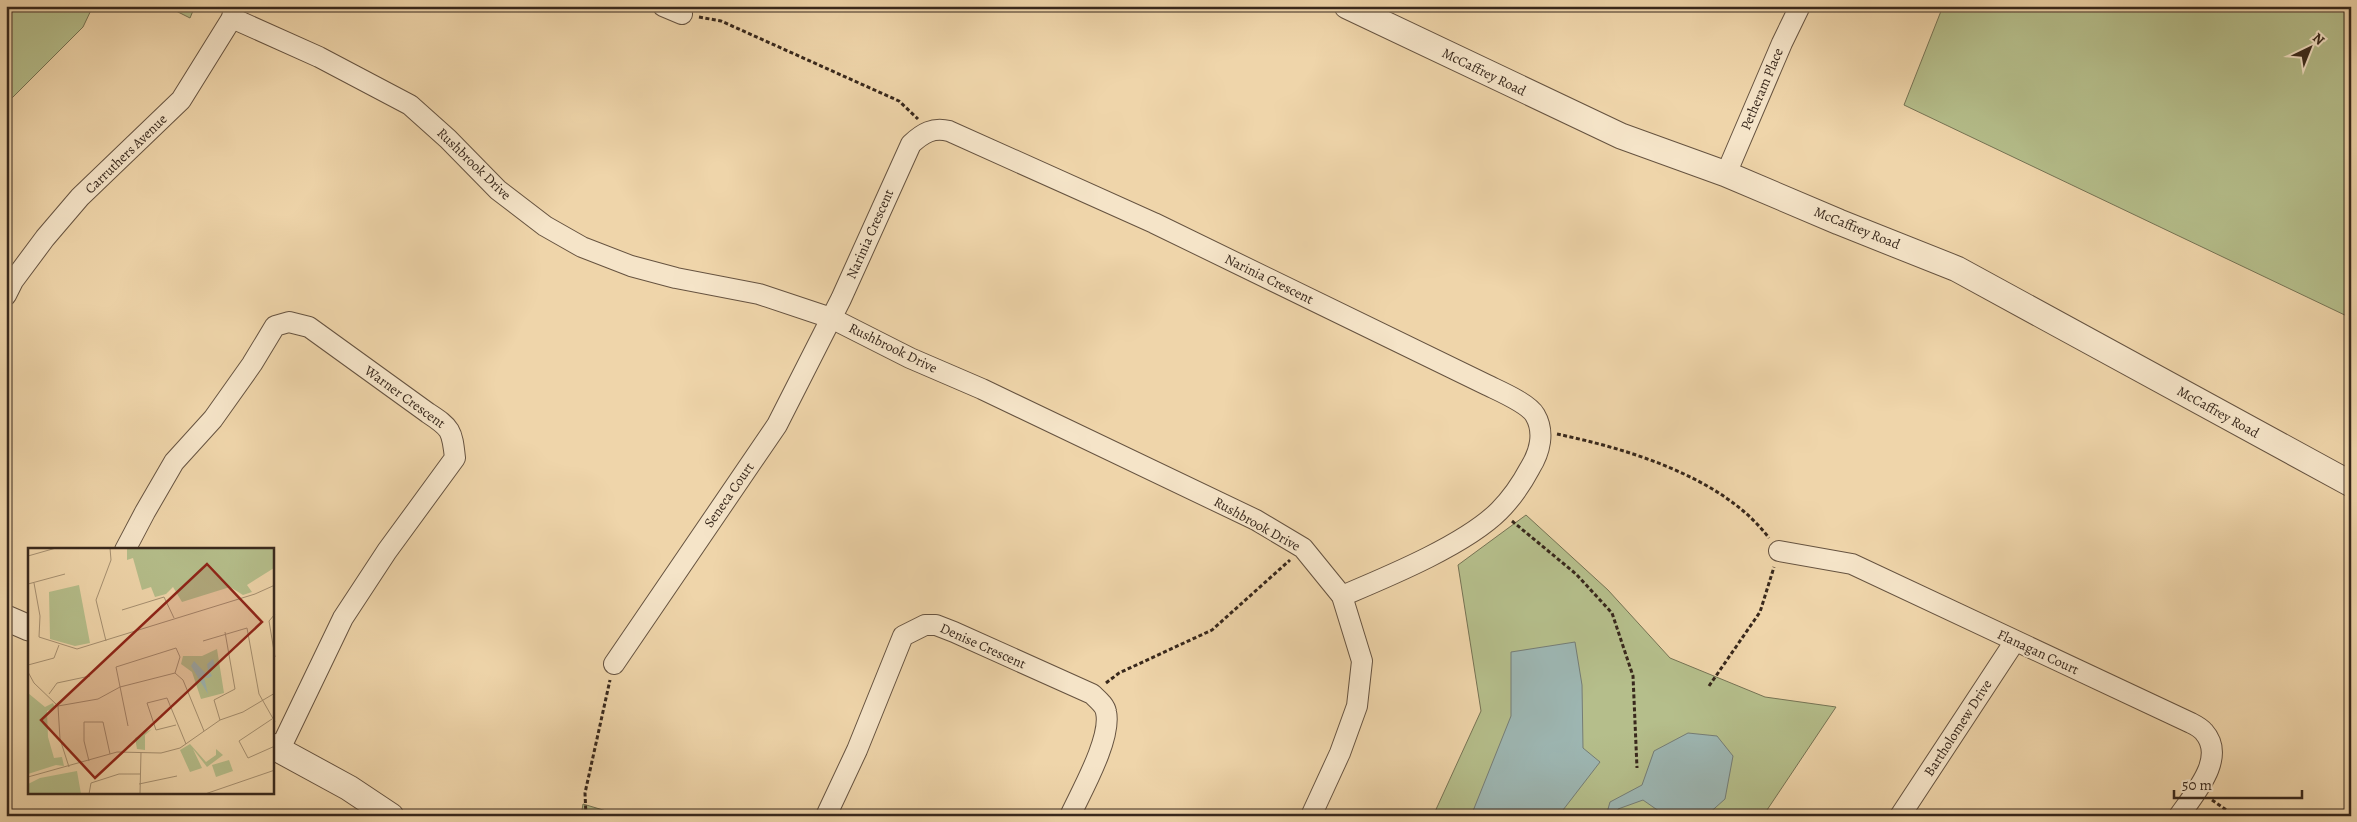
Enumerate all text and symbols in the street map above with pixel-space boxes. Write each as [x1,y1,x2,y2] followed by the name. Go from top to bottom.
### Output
[2284,22,2334,72] north arrow
[2308,28,2329,49] text: N
[1439,43,1530,101] street label: McCaffrey Road
[1736,45,1788,133] street label: Petheram Place
[81,110,171,198] street label: Carruthers Avenue
[433,124,515,204] street label: Rushbrook Drive
[842,186,898,282] street label: Narinia Crescent
[1811,202,1903,254] street label: McCaffrey Road
[1221,249,1317,309] street label: Narinia Crescent
[846,318,940,378] street label: Rushbrook Drive
[360,361,450,433] street label: Warner Crescent
[2173,382,2263,443] street label: McCaffrey Road
[700,458,759,531] street label: Seneca Court
[1210,492,1304,556] street label: Rushbrook Drive
[28,548,274,794] inset map
[937,619,1029,674] street label: Denise Crescent
[1994,625,2082,679] street label: Flanagan Court
[1920,676,1996,780] street label: Bartholomew Drive
[2174,767,2302,799] scale bar
[2182,775,2212,795] text: 50 m

